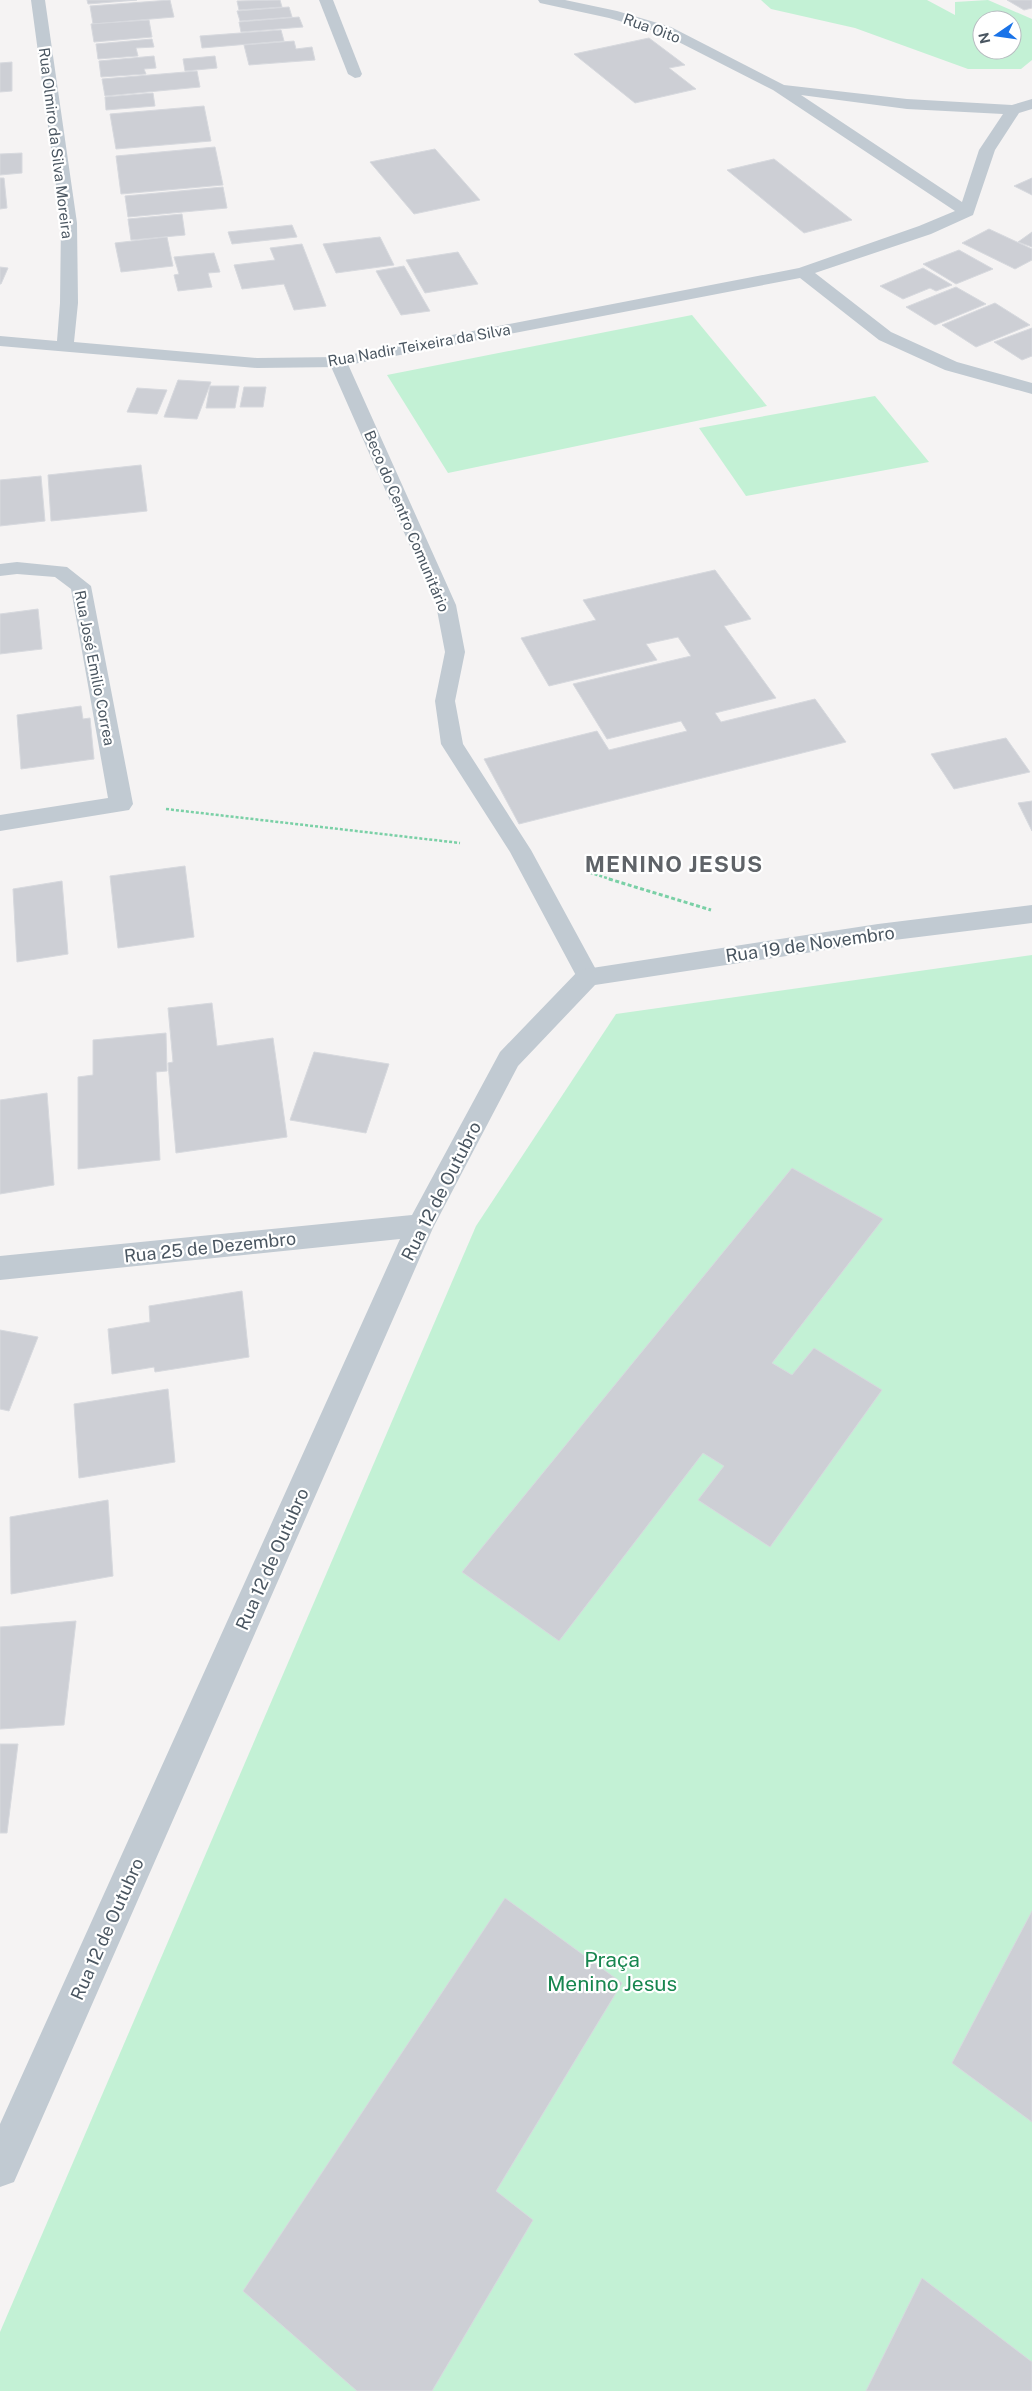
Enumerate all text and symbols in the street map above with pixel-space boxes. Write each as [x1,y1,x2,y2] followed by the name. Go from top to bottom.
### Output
[621,10,683,46] street label: Rua Oito
[972,10,1022,60] north arrow
[975,31,993,45] text: N
[36,47,76,239] street label: Rua Olmiro da Silva Moreira
[326,321,512,369] street label: Rua Nadir Teixeira da Silva
[361,428,453,614] street label: Beco do Centro Comunitário
[72,589,118,747] street label: Rua José Emilio Correa
[585,851,763,877] district label: MENINO JESUS
[724,922,896,966] street label: Rua 19 de Novembro
[397,1118,485,1264] street label: Rua 12 de Outubro
[123,1228,297,1266] street label: Rua 25 de Dezembro
[231,1485,313,1633] street label: Rua 12 de Outubro
[66,1855,148,2003] street label: Rua 12 de Outubro
[547,1947,677,1996] park label: Praça Menino Jesus

